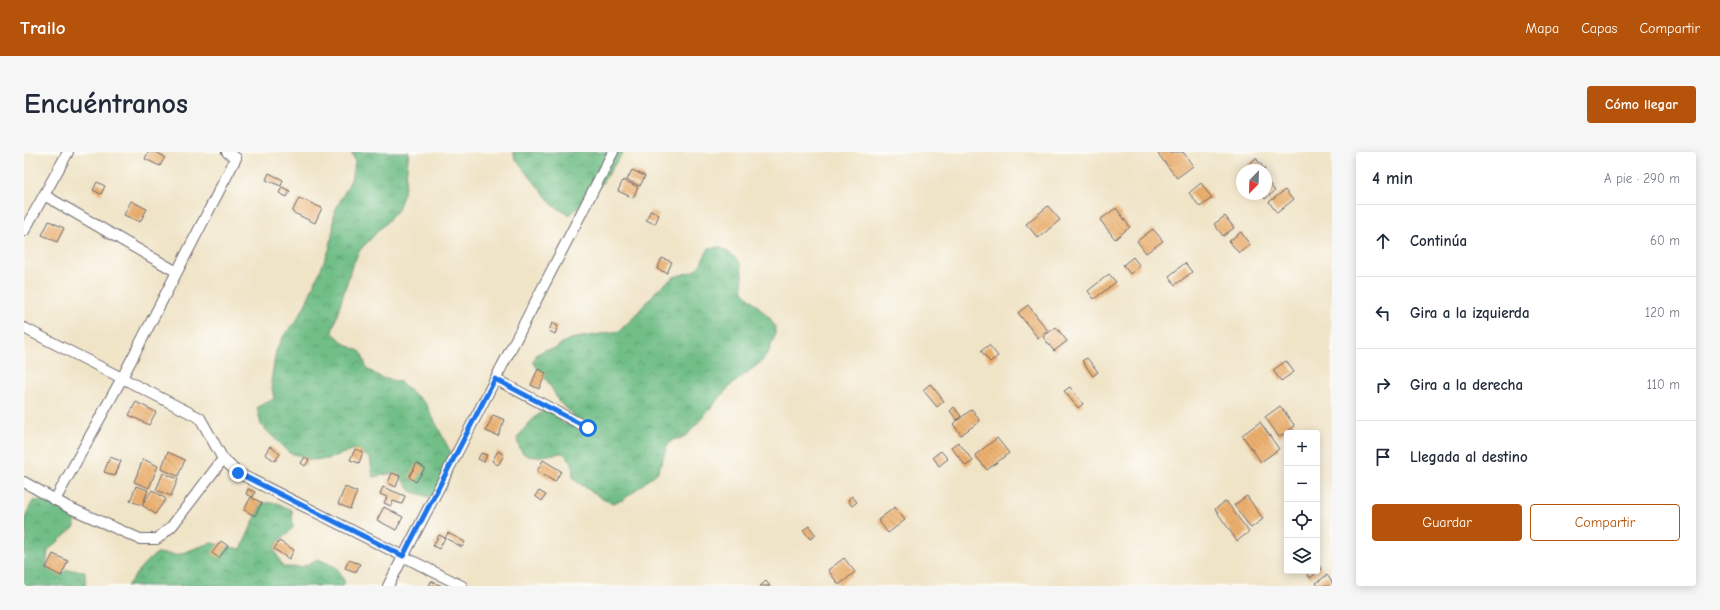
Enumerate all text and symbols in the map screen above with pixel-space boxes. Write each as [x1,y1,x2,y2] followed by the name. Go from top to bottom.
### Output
[20,17,66,39] text: Trailo
[1526,20,1559,37] text: Mapa
[1581,20,1617,37] text: Capas
[1639,20,1700,37] text: Compartir
[1587,86,1696,123] button: Cómo llegar
[24,88,188,120] text: Encuéntranos
[1236,164,1272,200] north arrow
[1372,169,1413,188] text: 4 min
[1604,171,1680,186] text: A pie · 290 m
[1372,230,1394,252] icon: ahead
[1410,232,1467,250] text: Continúa
[1650,233,1680,248] text: 60 m
[1372,302,1394,324] icon: left
[1410,304,1530,322] text: Gira a la izquierda
[1645,305,1680,320] text: 120 m
[1372,374,1394,396] icon: right
[1410,376,1523,394] text: Gira a la derecha
[1647,377,1680,392] text: 110 m
[579,419,597,437] route start
[1284,430,1320,574] map controls
[1284,430,1320,466] button: +
[1372,446,1394,468] icon: arrive
[1410,448,1528,466] text: Llegada al destino
[229,464,247,482] route end
[1284,466,1320,502] button: −
[1284,502,1320,538] button: locate
[1372,504,1522,541] button: Guardar
[1530,504,1680,541] button: Compartir
[1284,538,1320,574] button: layers

